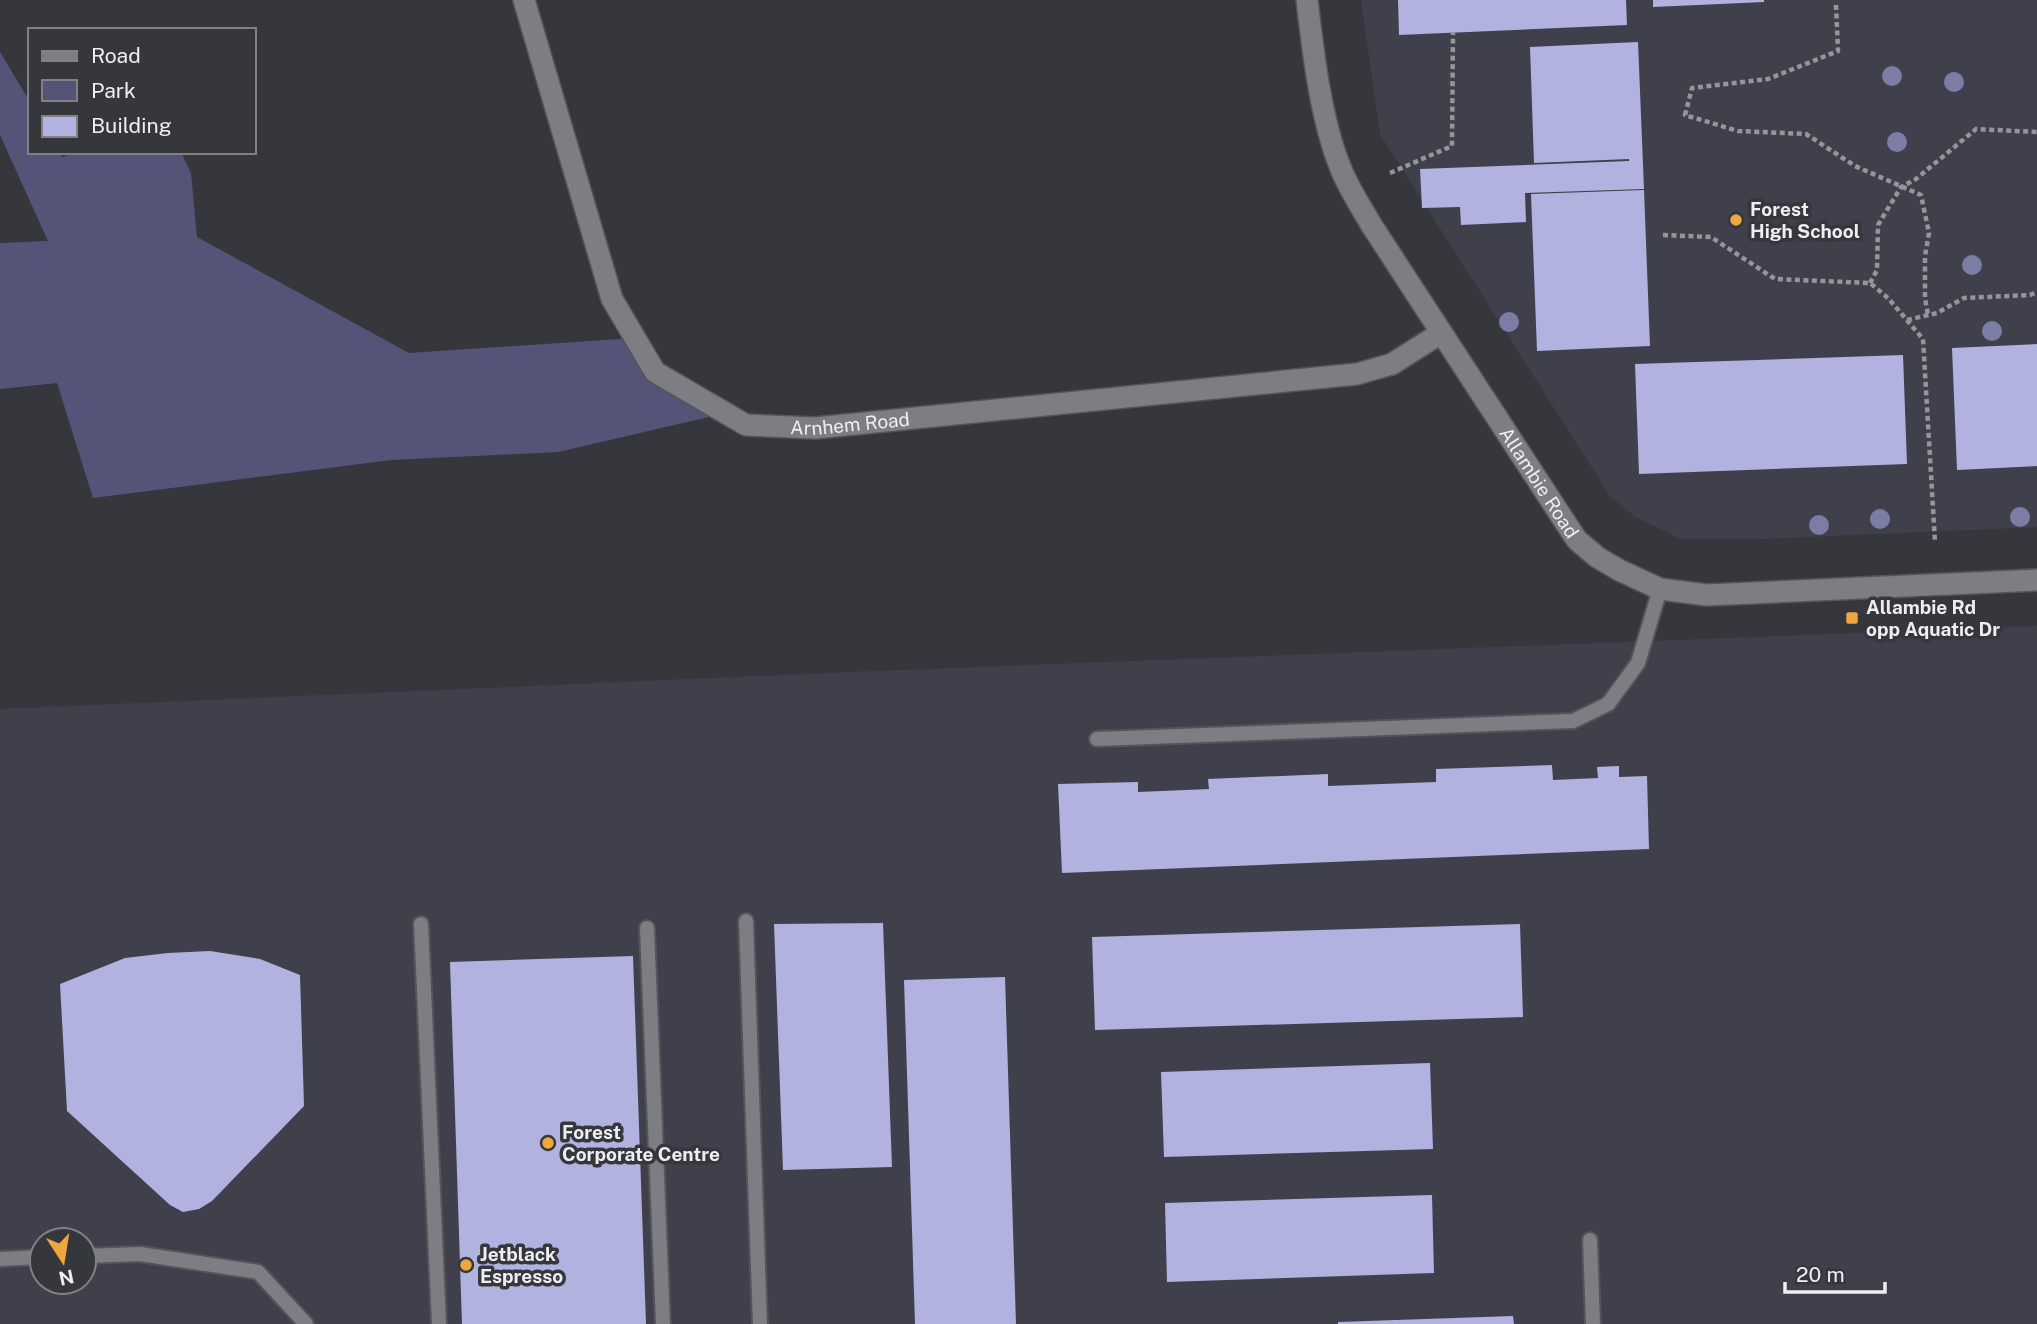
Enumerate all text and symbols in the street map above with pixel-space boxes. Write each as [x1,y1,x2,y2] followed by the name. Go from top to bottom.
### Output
[28,28,256,154] legend
[91,43,141,68] text: Road
[91,78,136,103] text: Park
[91,113,172,138] text: Building
[1750,198,1860,242] place label: Forest High School
[1728,212,1744,228] marker: Forest High School
[790,408,911,439] street label: Arnhem Road
[1495,423,1583,542] street label: Allambie Road
[1866,596,2000,640] place label: Allambie Rd opp Aquatic Dr
[1844,610,1860,626] marker: Allambie Rd opp Aquatic Dr
[562,1121,720,1165] place label: Forest Corporate Centre
[540,1135,556,1151] marker: Forest Corporate Centre
[28,1226,98,1296] north arrow
[480,1243,563,1287] place label: Jetblack Espresso
[1785,1250,1885,1294] scale bar
[458,1257,474,1273] marker: Jetblack Espresso
[1796,1262,1845,1287] text: 20 m
[57,1265,76,1290] text: N

